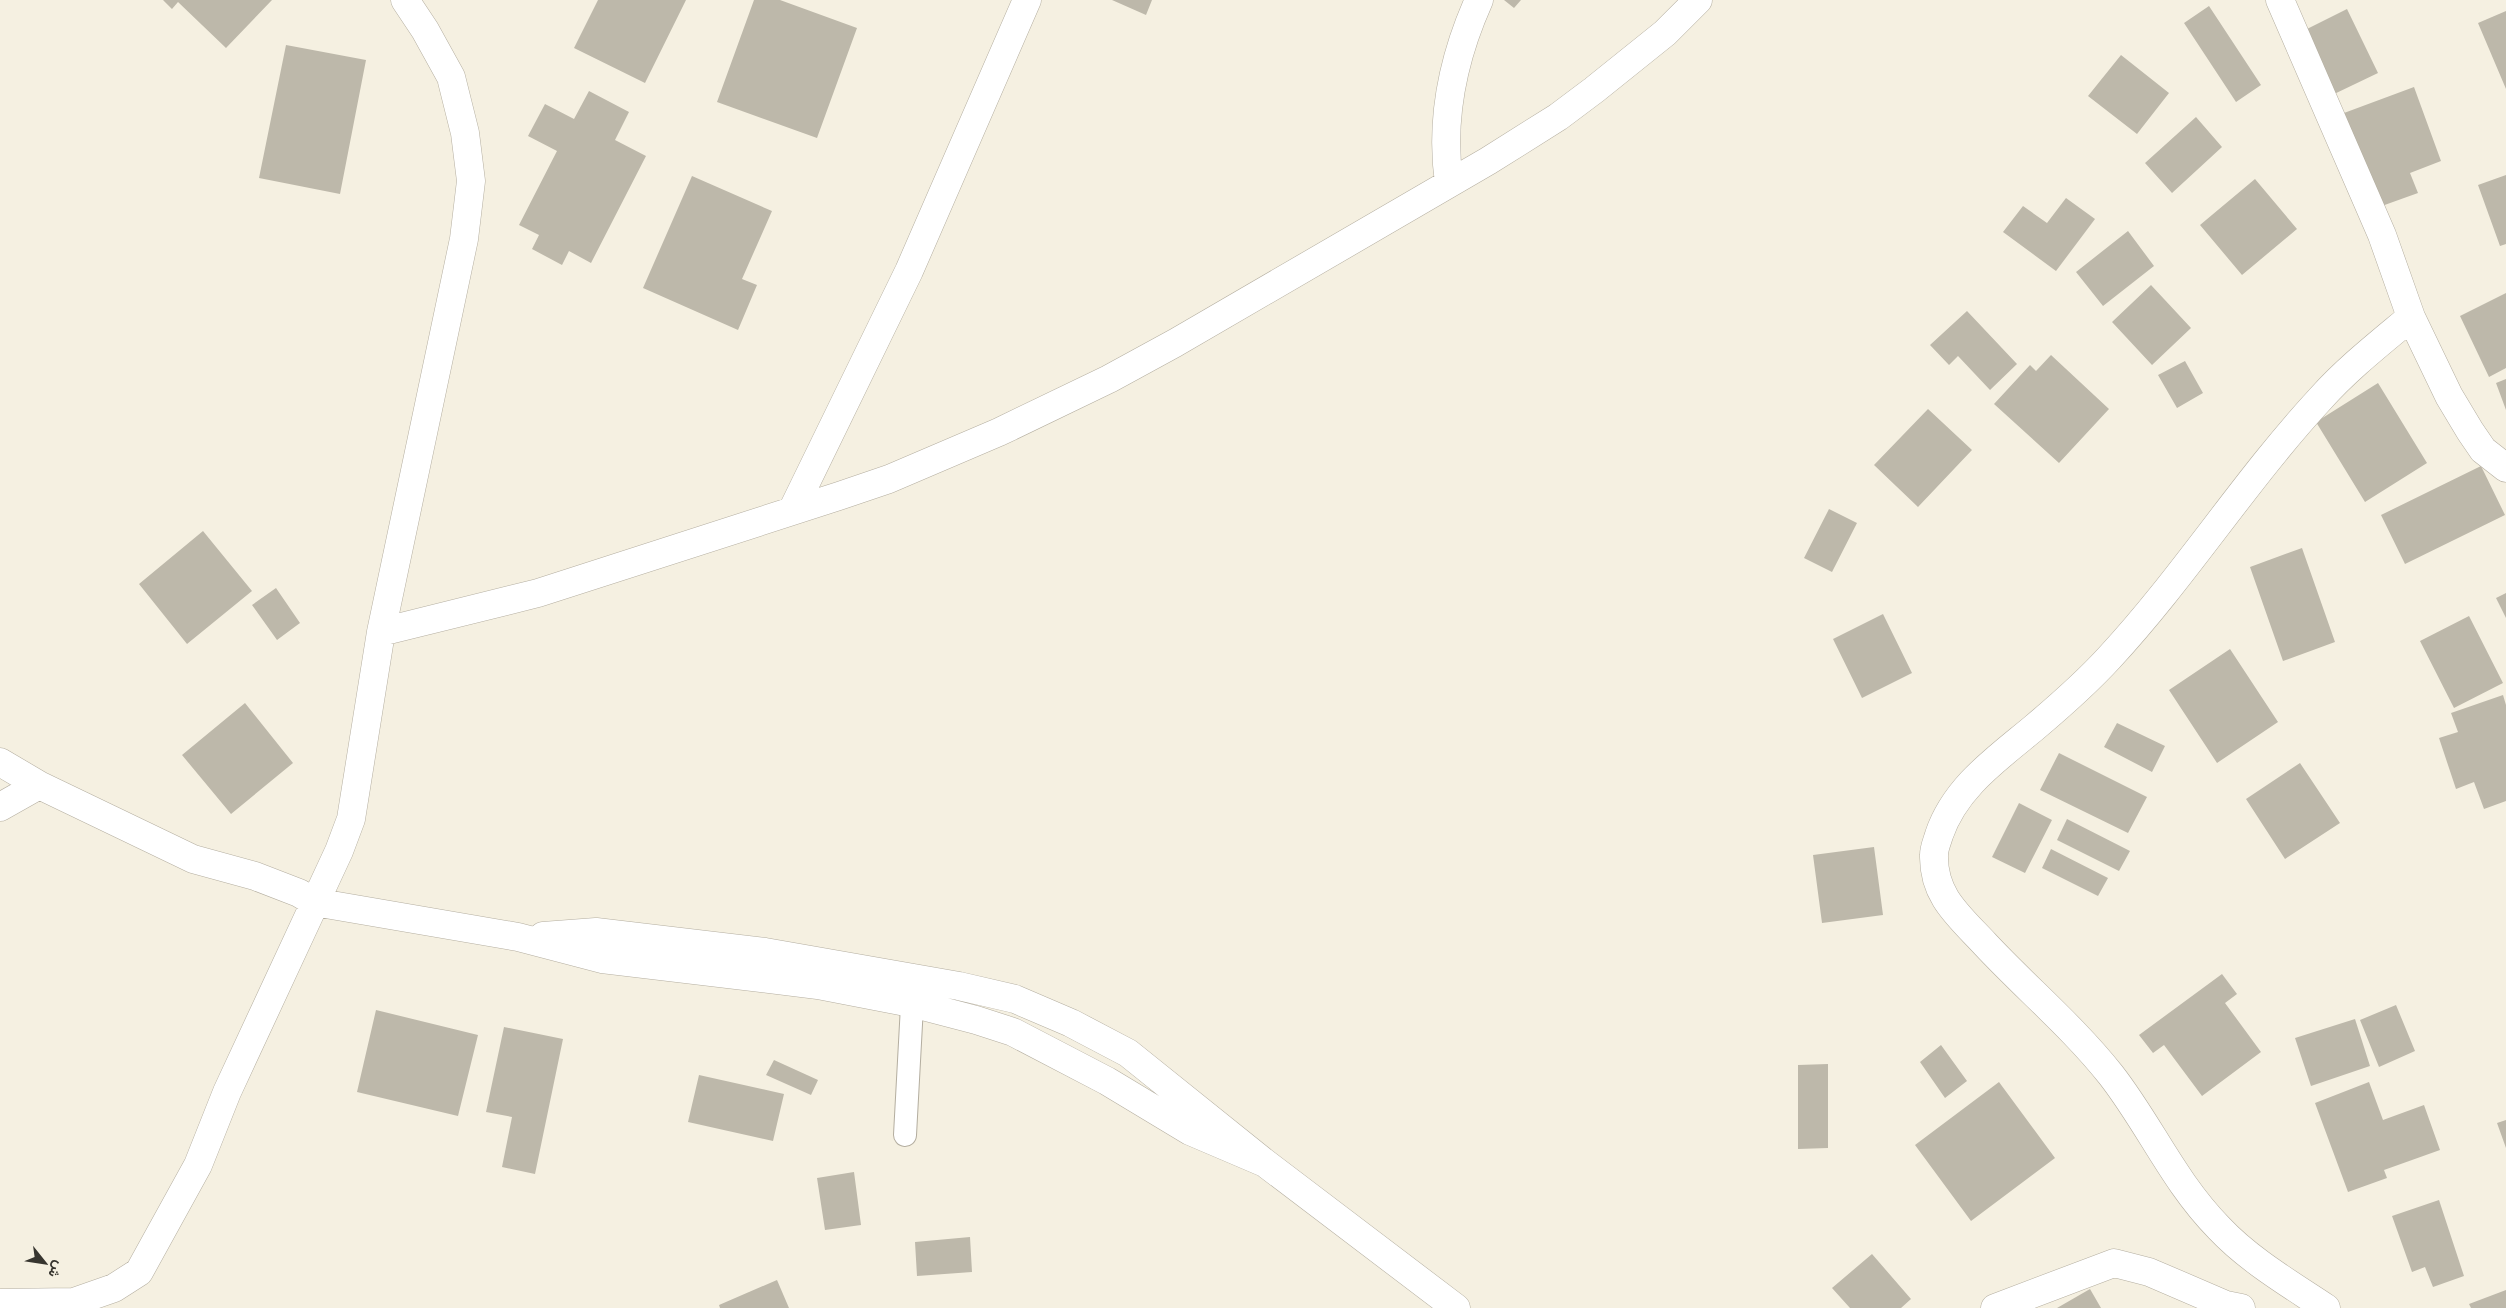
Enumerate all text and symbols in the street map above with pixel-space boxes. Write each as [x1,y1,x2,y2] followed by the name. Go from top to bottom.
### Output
[20,1238,70,1288] north arrow
[44,1258,68,1281] text: ش

